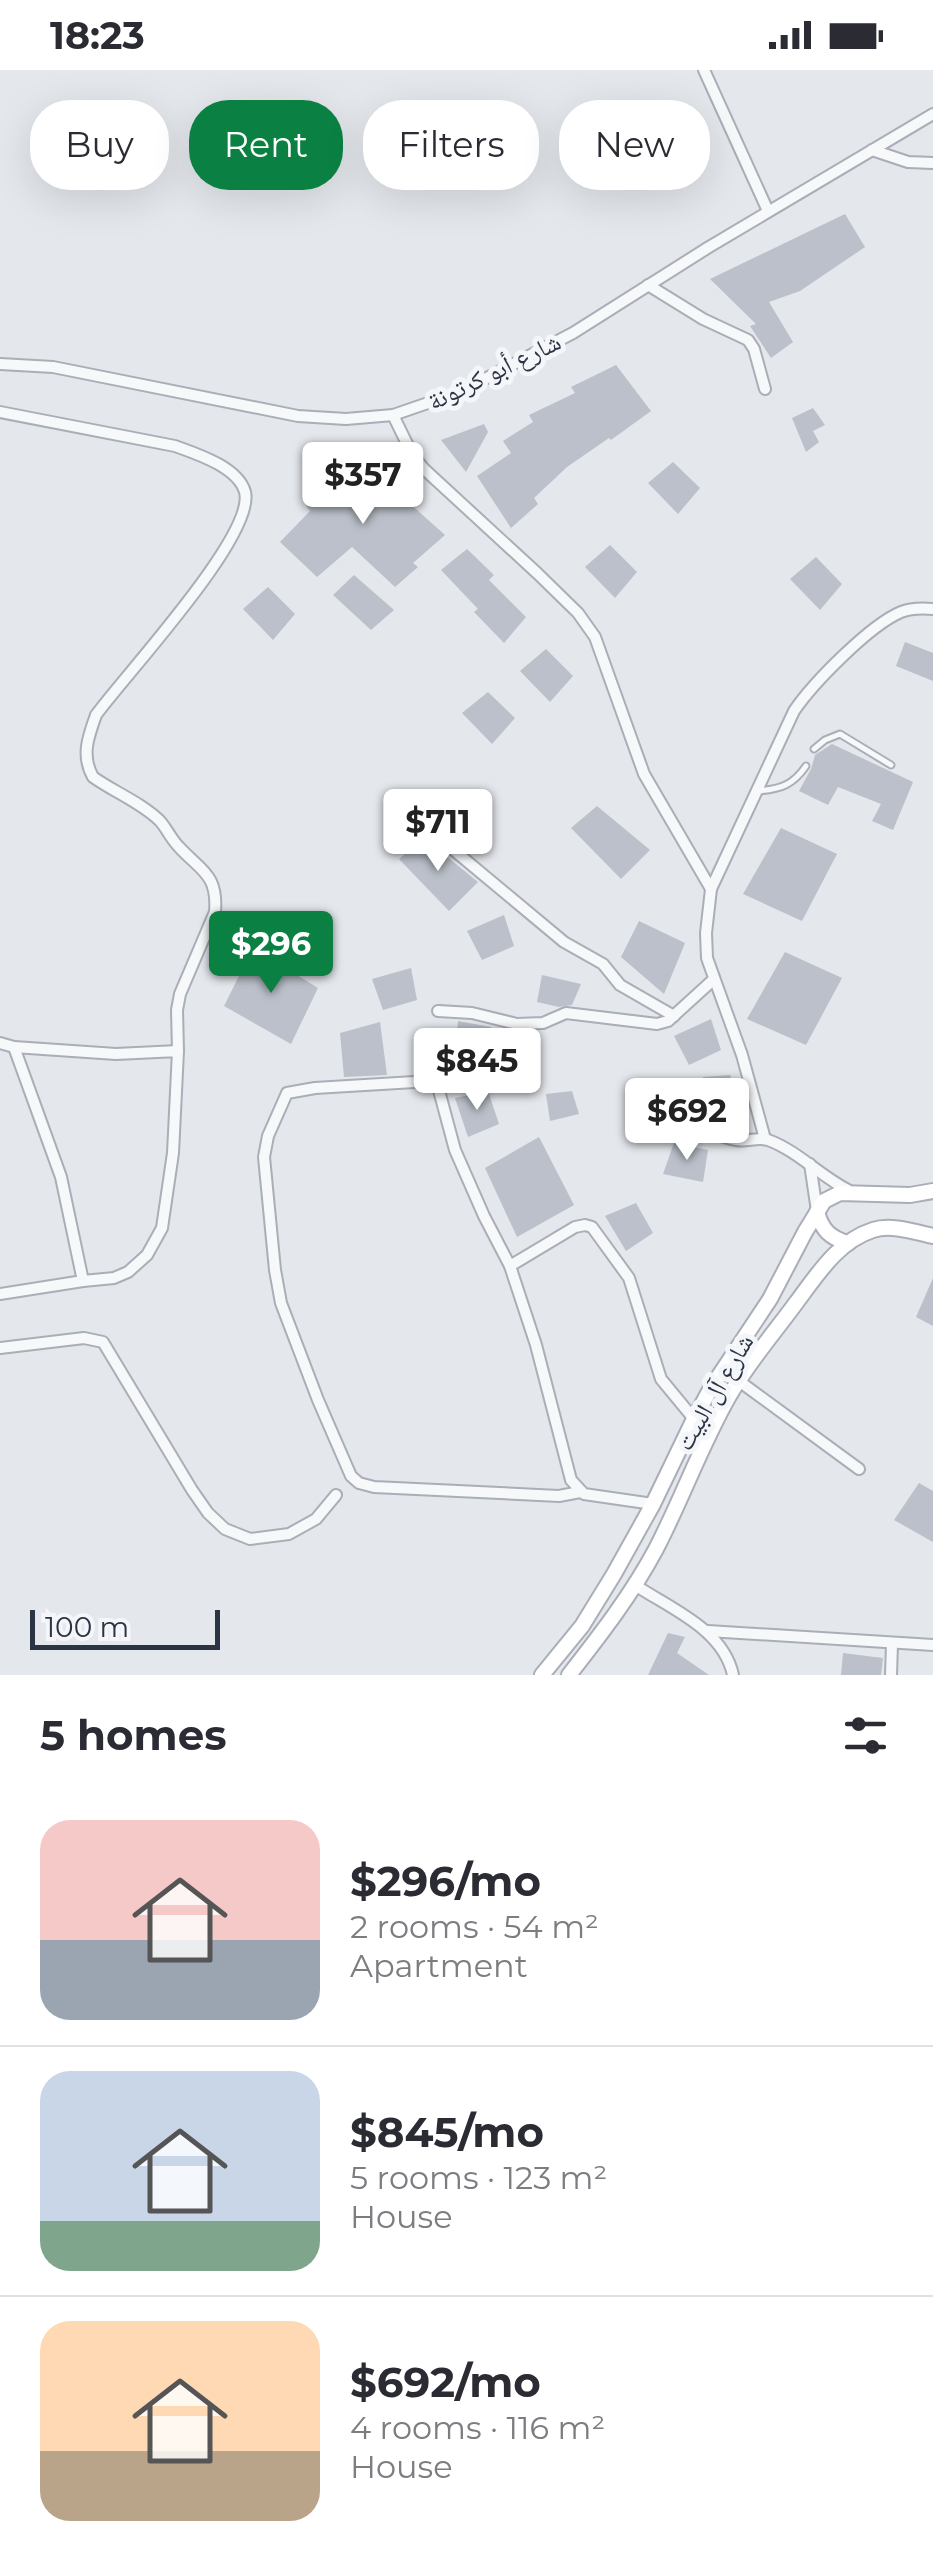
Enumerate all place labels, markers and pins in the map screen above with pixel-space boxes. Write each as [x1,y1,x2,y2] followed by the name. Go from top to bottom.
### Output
[304,442,422,527] pin: $357
[379,789,497,874] pin: $711
[212,911,330,996] pin: $296
[418,1028,536,1113] pin: $845
[628,1078,746,1163] pin: $692

